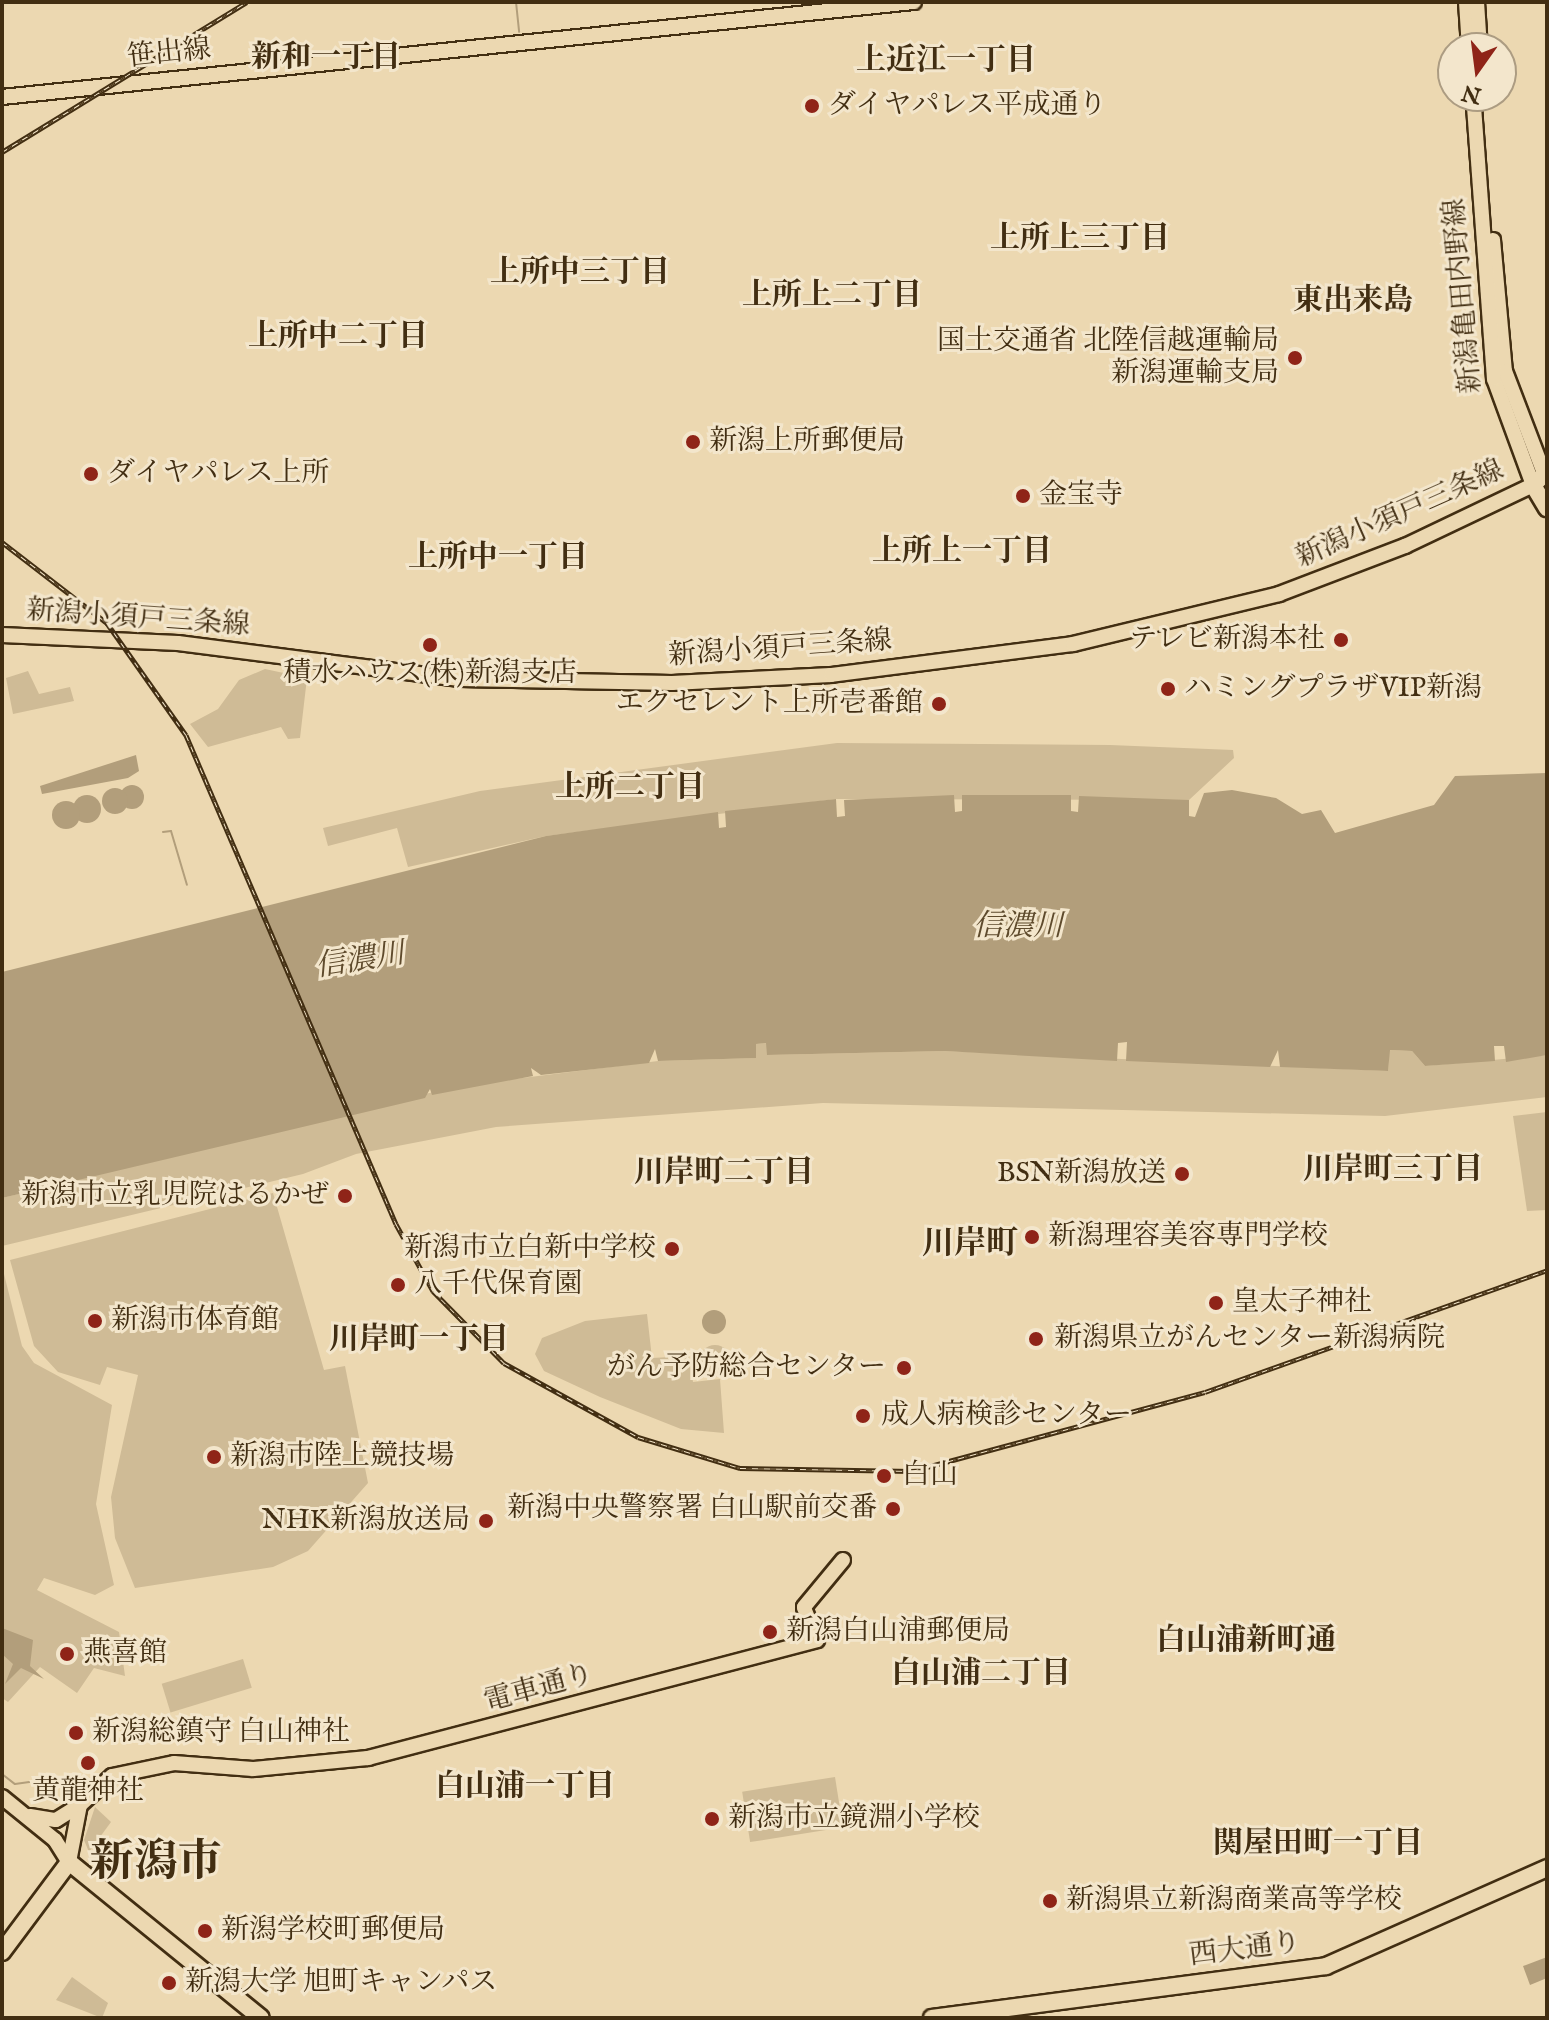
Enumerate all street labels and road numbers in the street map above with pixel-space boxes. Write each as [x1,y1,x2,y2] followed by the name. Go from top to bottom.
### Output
[125,33,213,75] street label: 笹出線
[1439,197,1489,395] street label: 新潟亀田内野線
[1291,454,1509,576] street label: 新潟小須戸三条線
[25,594,251,644] street label: 新潟小須戸三条線
[667,624,893,674] street label: 新潟小須戸三条線
[481,1658,597,1720] street label: 電車通り
[1187,1927,1303,1973] street label: 西大通り

